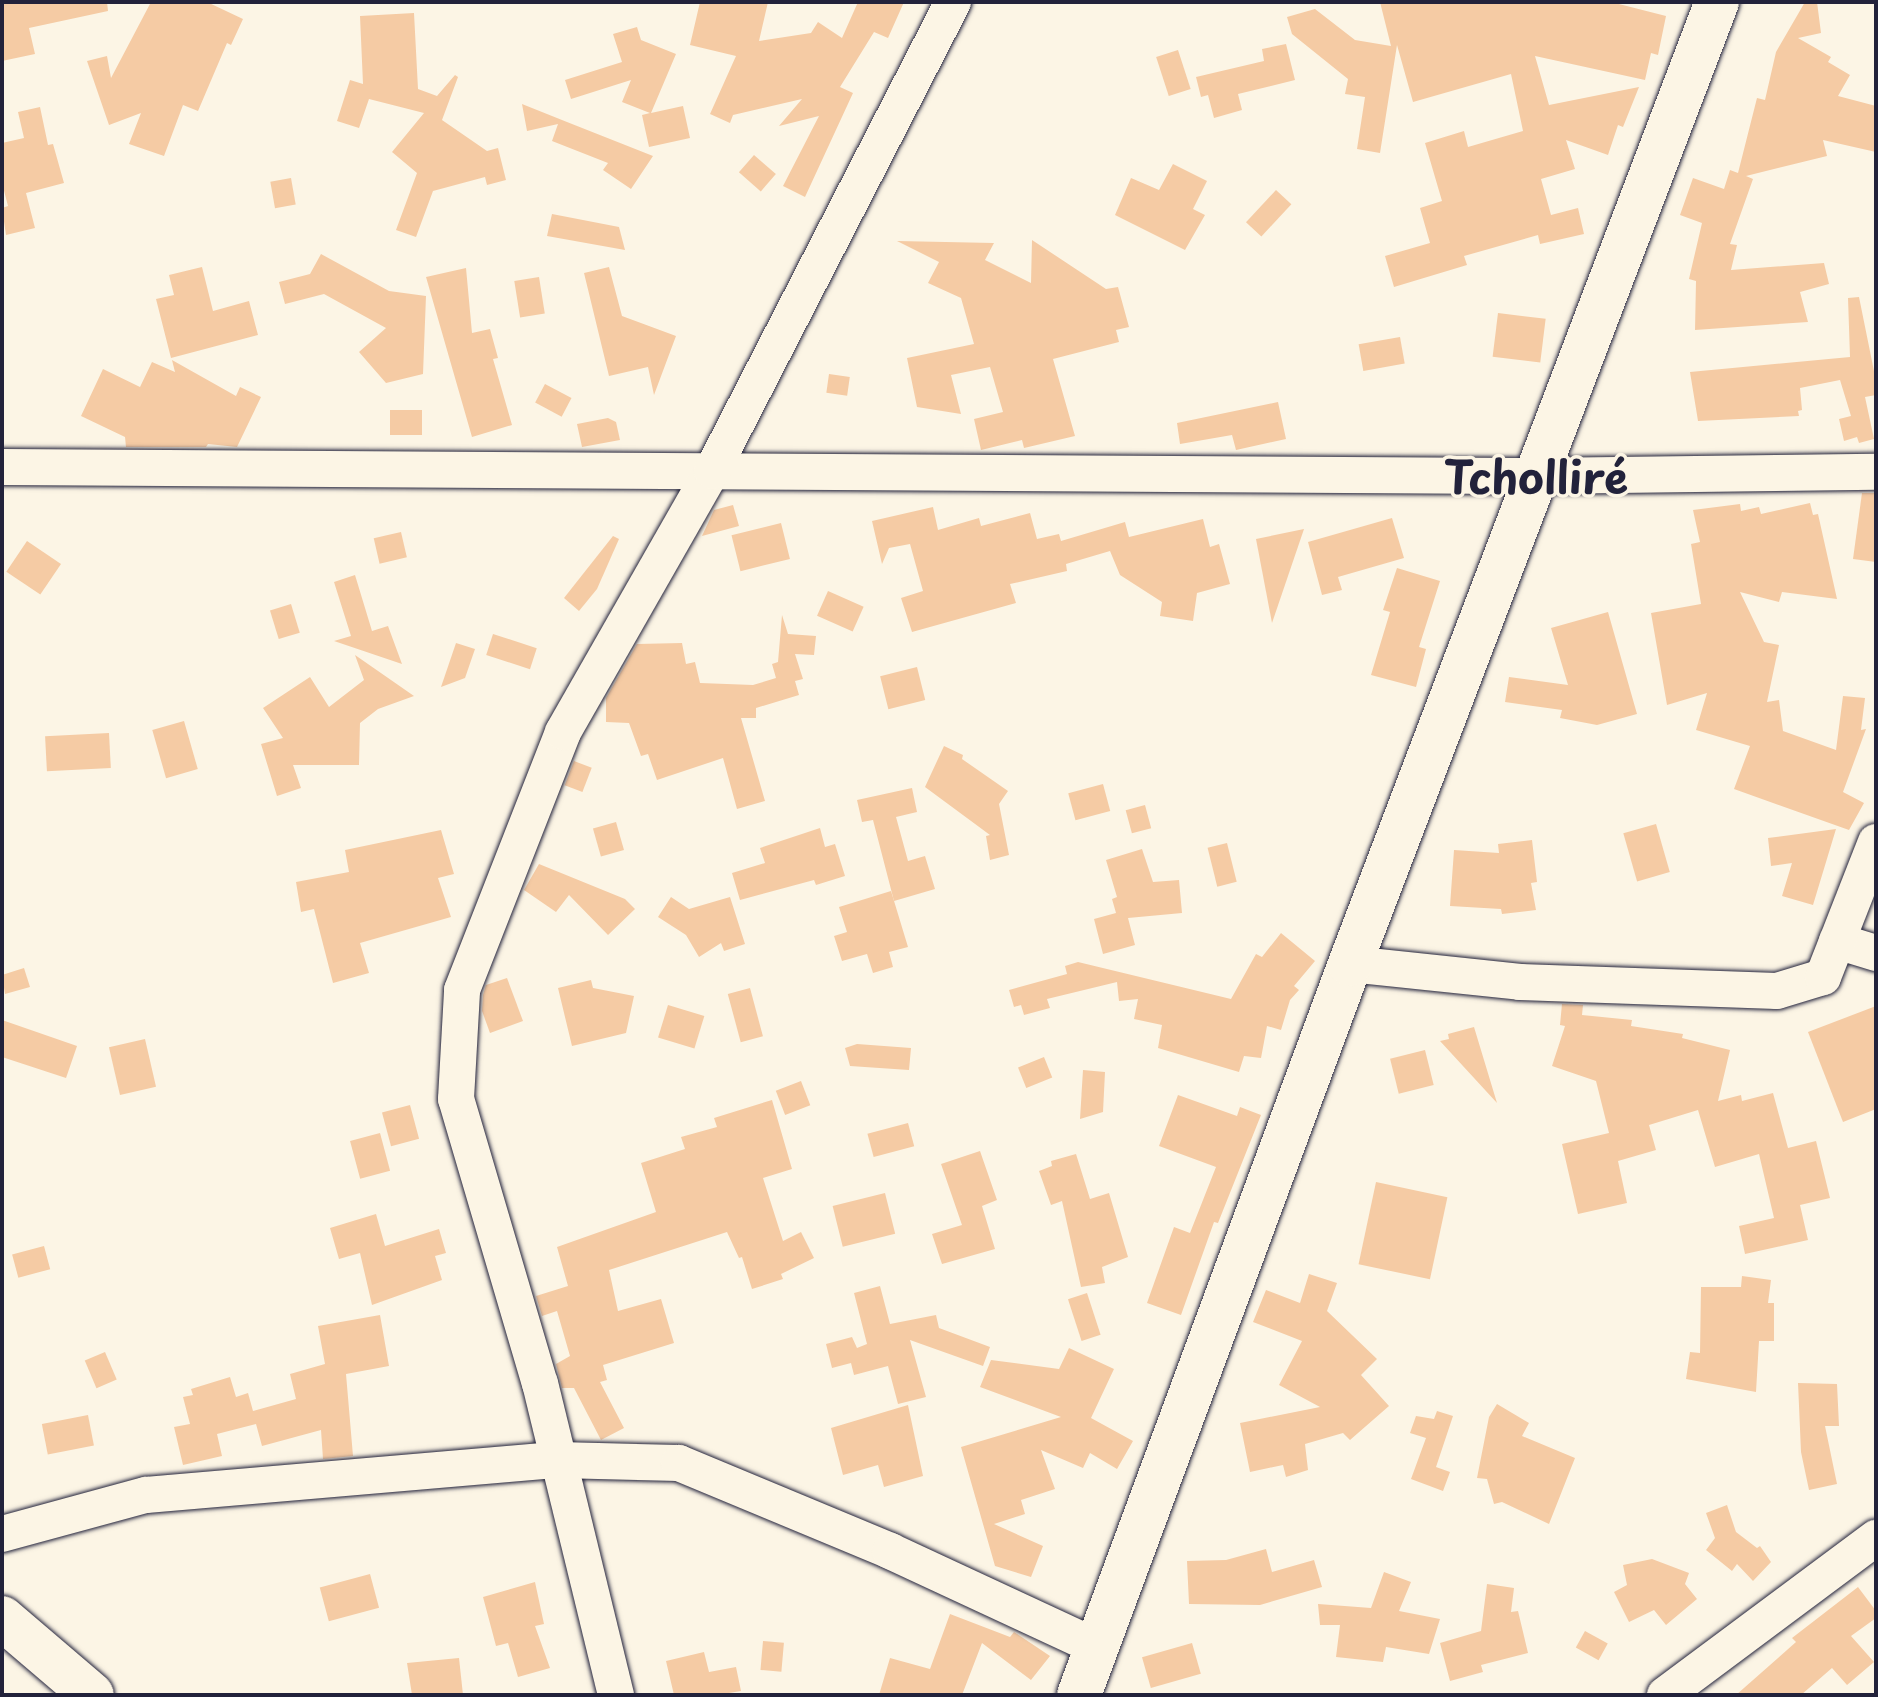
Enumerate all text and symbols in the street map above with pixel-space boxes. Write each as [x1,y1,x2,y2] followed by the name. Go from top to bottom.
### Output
[1444,450,1628,502] district label: Tcholliré

